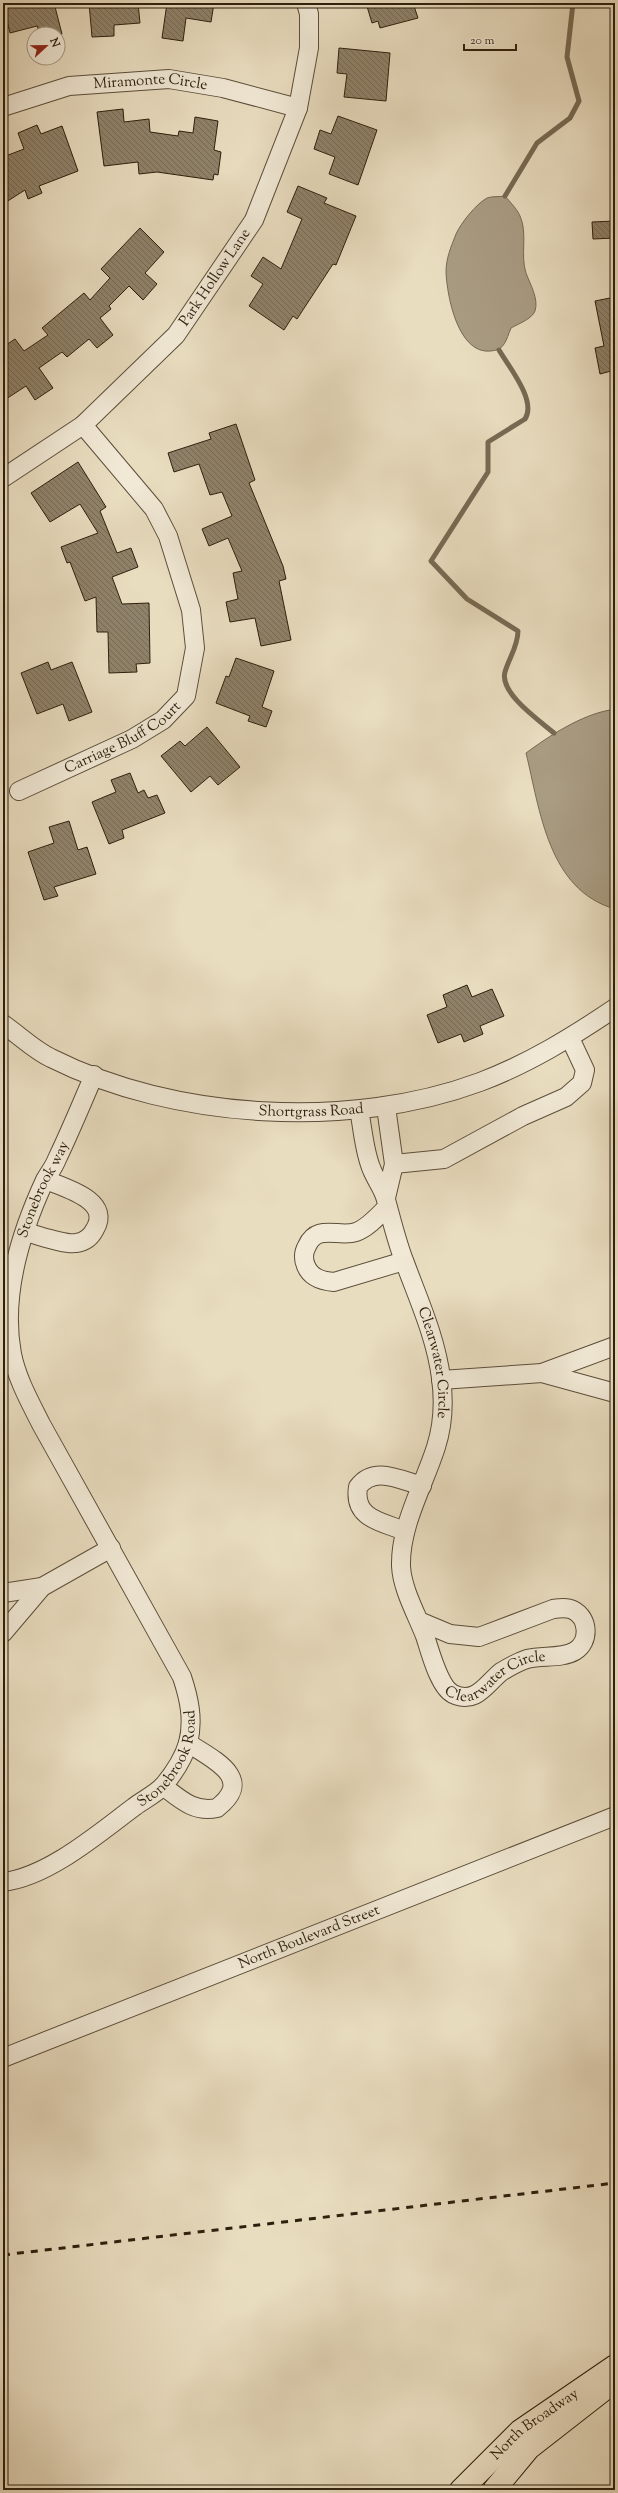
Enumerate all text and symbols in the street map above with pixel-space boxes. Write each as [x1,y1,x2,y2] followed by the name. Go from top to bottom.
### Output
[26,26,66,66] north arrow
[464,26,516,52] scale bar
[470,32,495,50] text: 20 m
[45,35,63,50] text: N
[93,69,209,96] street label: Miramonte Circle
[174,224,256,330] street label: Park Hollow Lane
[61,697,186,779] street label: Carriage Bluff Court
[258,1098,365,1123] street label: Shortgrass Road
[12,1137,75,1241] street label: Stonebrook way
[412,1304,453,1419] street label: Clearwater Circle
[440,1646,546,1708] street label: Clearwater Circle
[133,1709,201,1812] street label: Stonebrook Road
[235,1900,383,1974] street label: North Boulevard Street
[486,2383,583,2465] street label: North Broadway

